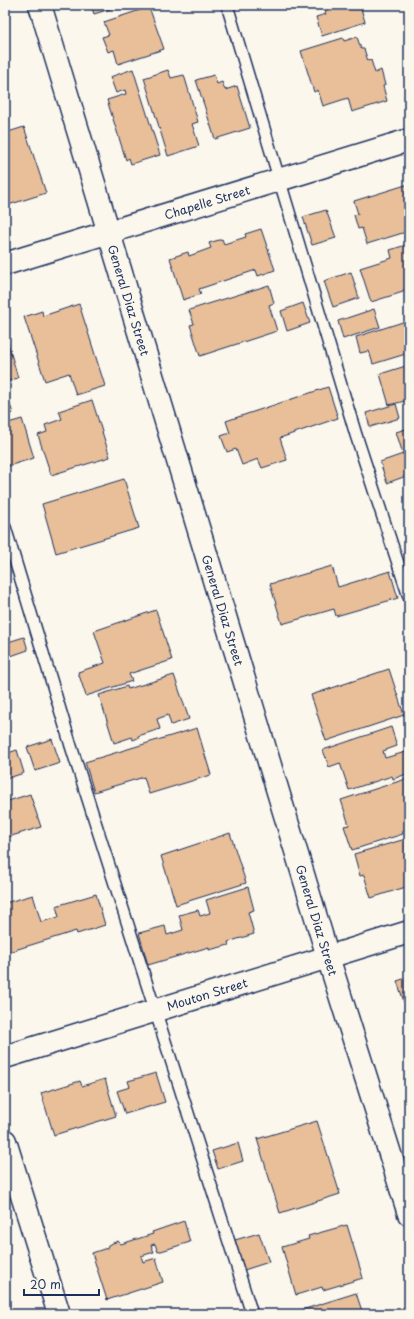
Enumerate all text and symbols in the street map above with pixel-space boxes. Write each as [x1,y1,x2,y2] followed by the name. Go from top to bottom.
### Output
[162,180,252,224] street label: Chapelle Street
[104,242,155,358] street label: General Diaz Street
[198,552,249,668] street label: General Diaz Street
[292,862,343,978] street label: General Diaz Street
[164,973,250,1015] street label: Mouton Street
[24,1271,99,1297] scale bar
[30,1275,61,1293] text: 20 m

